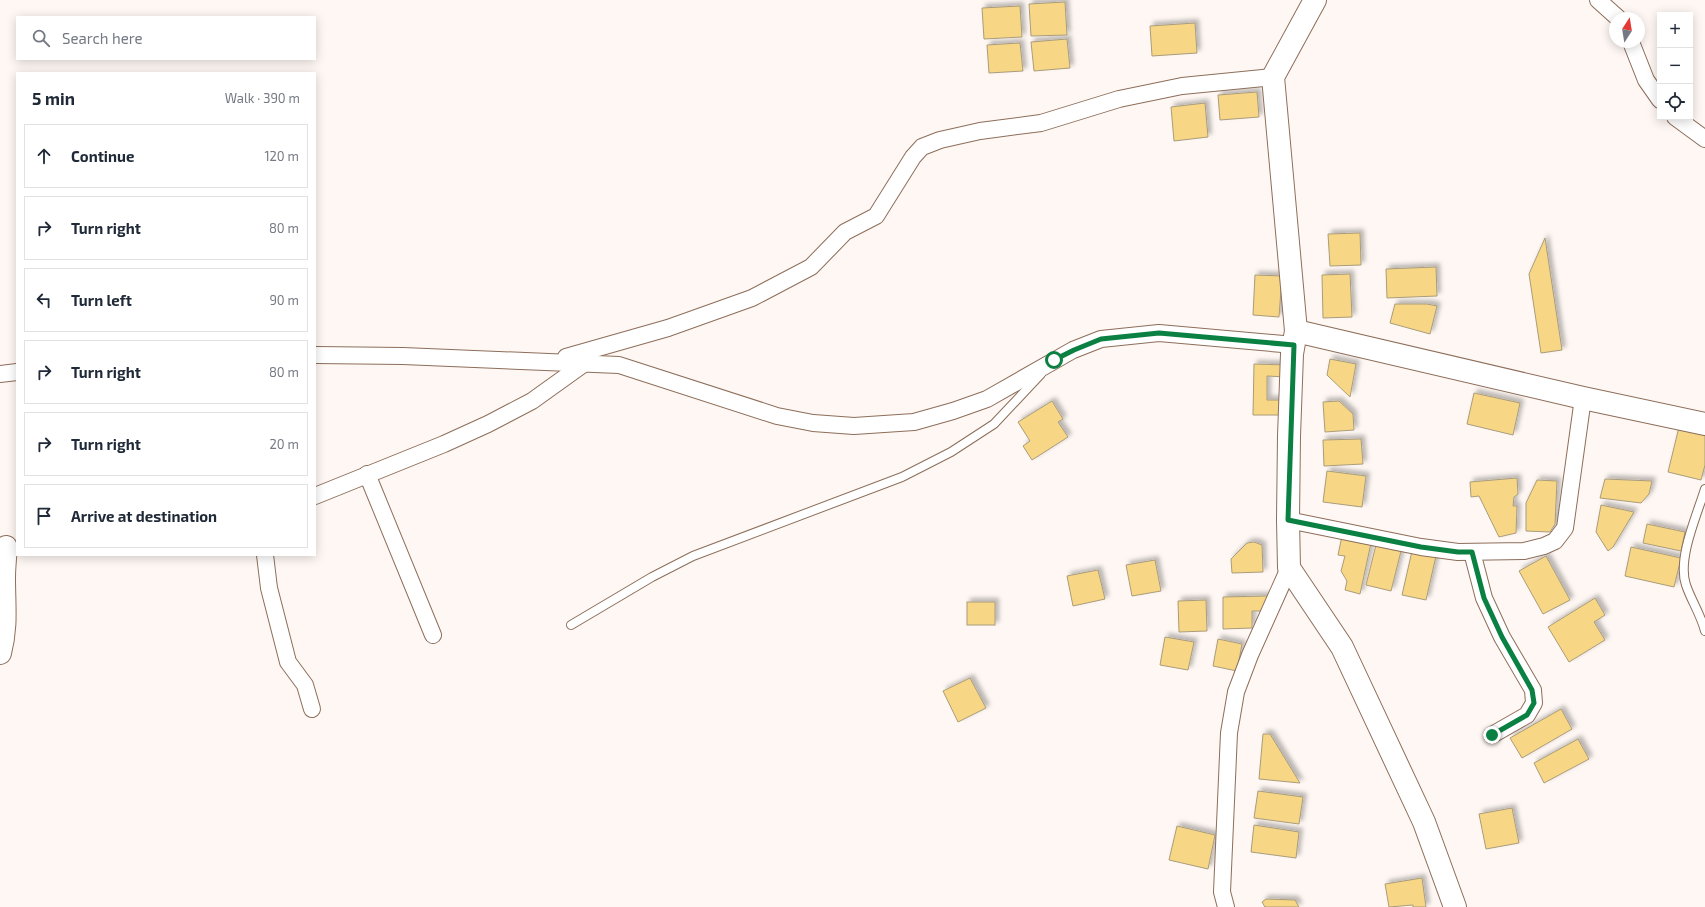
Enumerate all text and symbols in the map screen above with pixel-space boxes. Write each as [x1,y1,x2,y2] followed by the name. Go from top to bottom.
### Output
[1609,12,1645,48] north arrow
[1657,12,1693,120] map controls
[1657,12,1693,48] button: +
[16,16,316,60] search box
[30,27,52,49] icon: search
[62,29,143,47] text: Search here
[1657,48,1693,84] button: −
[1657,84,1693,120] button: locate
[32,88,75,108] text: 5 min
[225,90,300,106] text: Walk · 390 m
[33,145,55,167] icon: ahead
[71,147,134,165] text: Continue
[264,148,299,164] text: 120 m
[33,217,55,239] icon: right
[71,219,141,237] text: Turn right
[269,220,299,236] text: 80 m
[33,289,55,311] icon: left
[71,291,132,309] text: Turn left
[269,292,299,308] text: 90 m
[1045,351,1063,369] route start
[33,361,55,383] icon: right
[71,363,141,381] text: Turn right
[269,364,299,380] text: 80 m
[33,433,55,455] icon: right
[71,435,141,453] text: Turn right
[270,436,299,452] text: 20 m
[33,505,55,527] icon: arrive
[71,507,217,525] text: Arrive at destination
[1483,726,1501,744] route end

